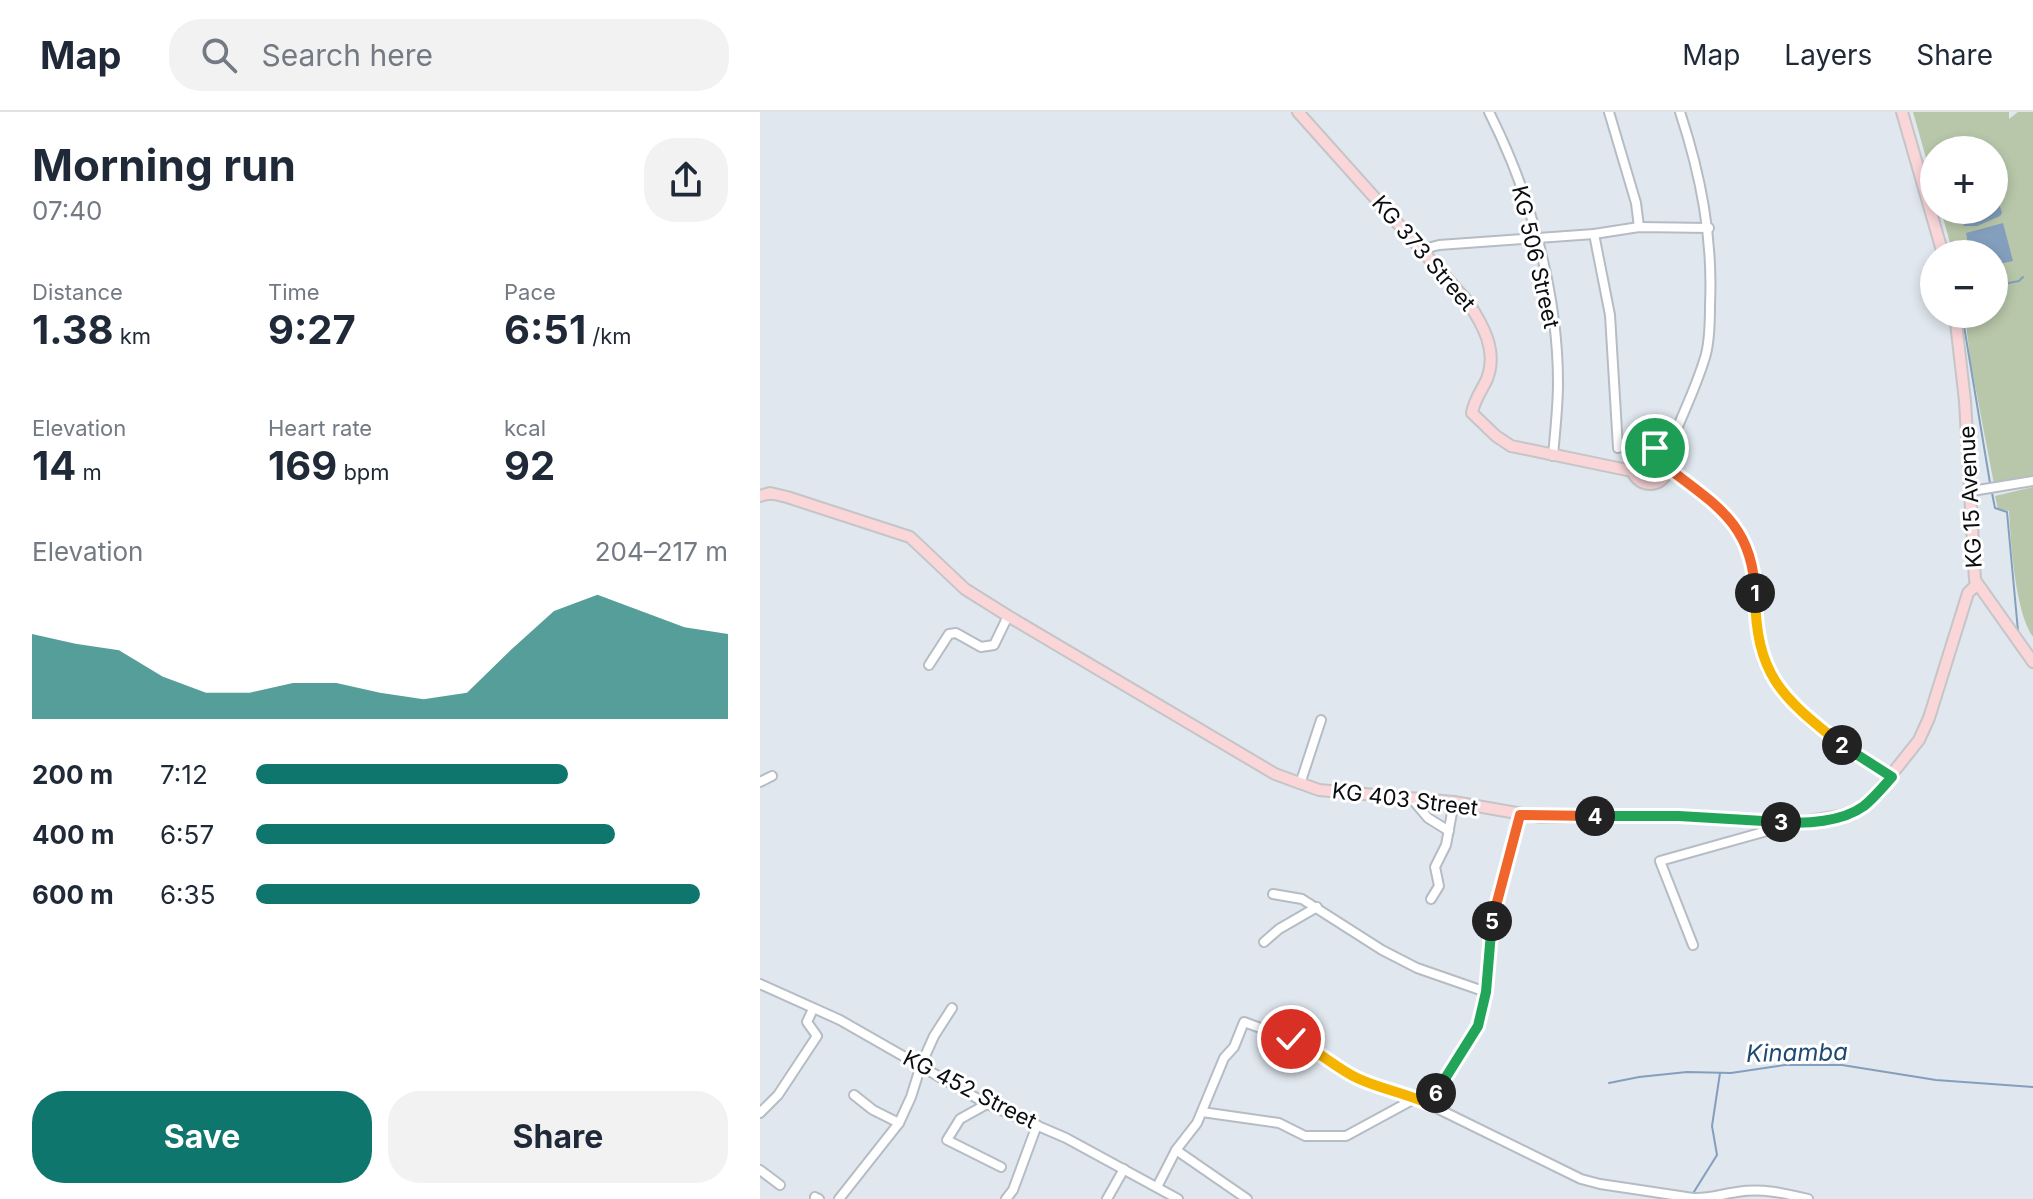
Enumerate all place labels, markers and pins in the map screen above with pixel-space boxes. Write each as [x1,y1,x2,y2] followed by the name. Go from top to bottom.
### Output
[1621,414,1689,482] pin
[1735,573,1775,613] pin: 1
[1822,725,1862,765] pin: 2
[1575,796,1615,836] pin: 4
[1761,802,1801,842] pin: 3
[1472,901,1512,941] pin: 5
[1257,1005,1325,1073] pin
[1416,1073,1456,1113] pin: 6

